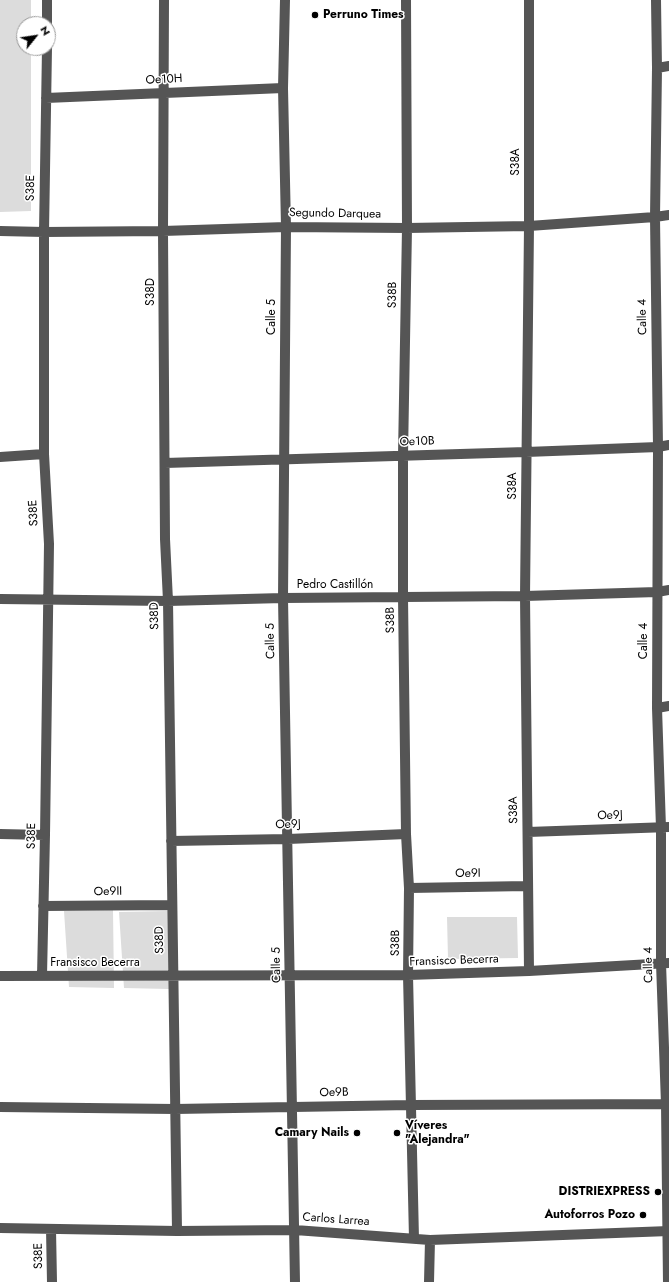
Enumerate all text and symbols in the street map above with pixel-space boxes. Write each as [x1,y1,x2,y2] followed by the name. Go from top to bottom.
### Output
[323,8,404,22] place label: Perruno Times
[310,10,320,20] marker: Perruno Times
[16,16,56,56] north arrow
[36,23,55,38] text: N
[145,72,183,88] street label: Oe10H
[509,148,523,176] street label: S38A
[24,175,38,201] street label: S38E
[289,206,381,222] street label: Segundo Darquea
[144,278,158,306] street label: S38D
[386,282,400,308] street label: S38B
[265,299,279,335] street label: Calle 5
[635,299,651,335] street label: Calle 4
[399,434,435,450] street label: Oe10B
[506,472,520,500] street label: S38A
[26,500,42,526] street label: S38E
[297,578,373,592] street label: Pedro Castillón
[148,602,162,630] street label: S38D
[384,607,398,633] street label: S38B
[263,623,279,659] street label: Calle 5
[637,623,651,659] street label: Calle 4
[507,796,521,824] street label: S38A
[597,808,623,824] street label: Oe9J
[275,817,301,833] street label: Oe9J
[25,823,39,849] street label: S38E
[455,867,481,881] street label: Oe9I
[94,885,122,899] street label: Oe9II
[153,926,167,954] street label: S38D
[389,930,403,956] street label: S38B
[269,947,285,983] street label: Calle 5
[641,947,657,983] street label: Calle 4
[409,952,499,970] street label: Fransisco Becerra
[50,956,140,970] street label: Fransisco Becerra
[319,1086,349,1100] street label: Oe9B
[405,1119,470,1147] place label: Víveres "Alejandra"
[275,1126,349,1140] place label: Camary Nails
[352,1128,362,1138] marker: Camary Nails
[392,1128,402,1138] marker: Víveres "Alejandra"
[559,1185,650,1199] place label: DISTRIEXPRESS
[653,1187,663,1197] marker: DISTRIEXPRESS
[544,1208,635,1222] place label: Autoforros Pozo
[302,1210,370,1230] street label: Carlos Larrea
[638,1210,648,1220] marker: Autoforros Pozo
[32,1243,46,1269] street label: S38E

